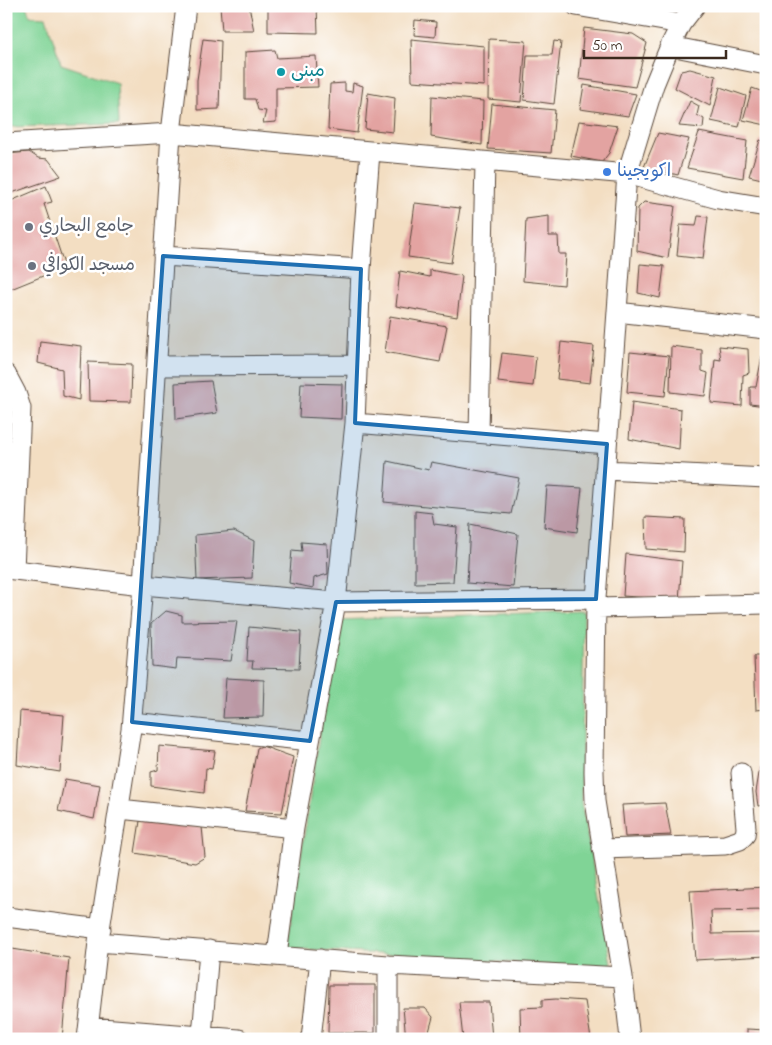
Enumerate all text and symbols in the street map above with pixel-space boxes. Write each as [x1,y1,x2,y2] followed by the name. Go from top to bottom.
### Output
[584,28,727,60] scale bar
[592,35,623,57] text: 50 m
[291,59,325,85] place label: مبنى
[275,66,287,78] marker: مبنى
[617,159,671,185] place label: اكويجينا
[601,166,613,178] marker: اكويجينا
[39,214,134,240] place label: جامع البحاري
[23,221,35,233] marker: جامع البحاري
[42,252,135,279] place label: مسجد الكوافي
[26,260,38,272] marker: مسجد الكوافي

